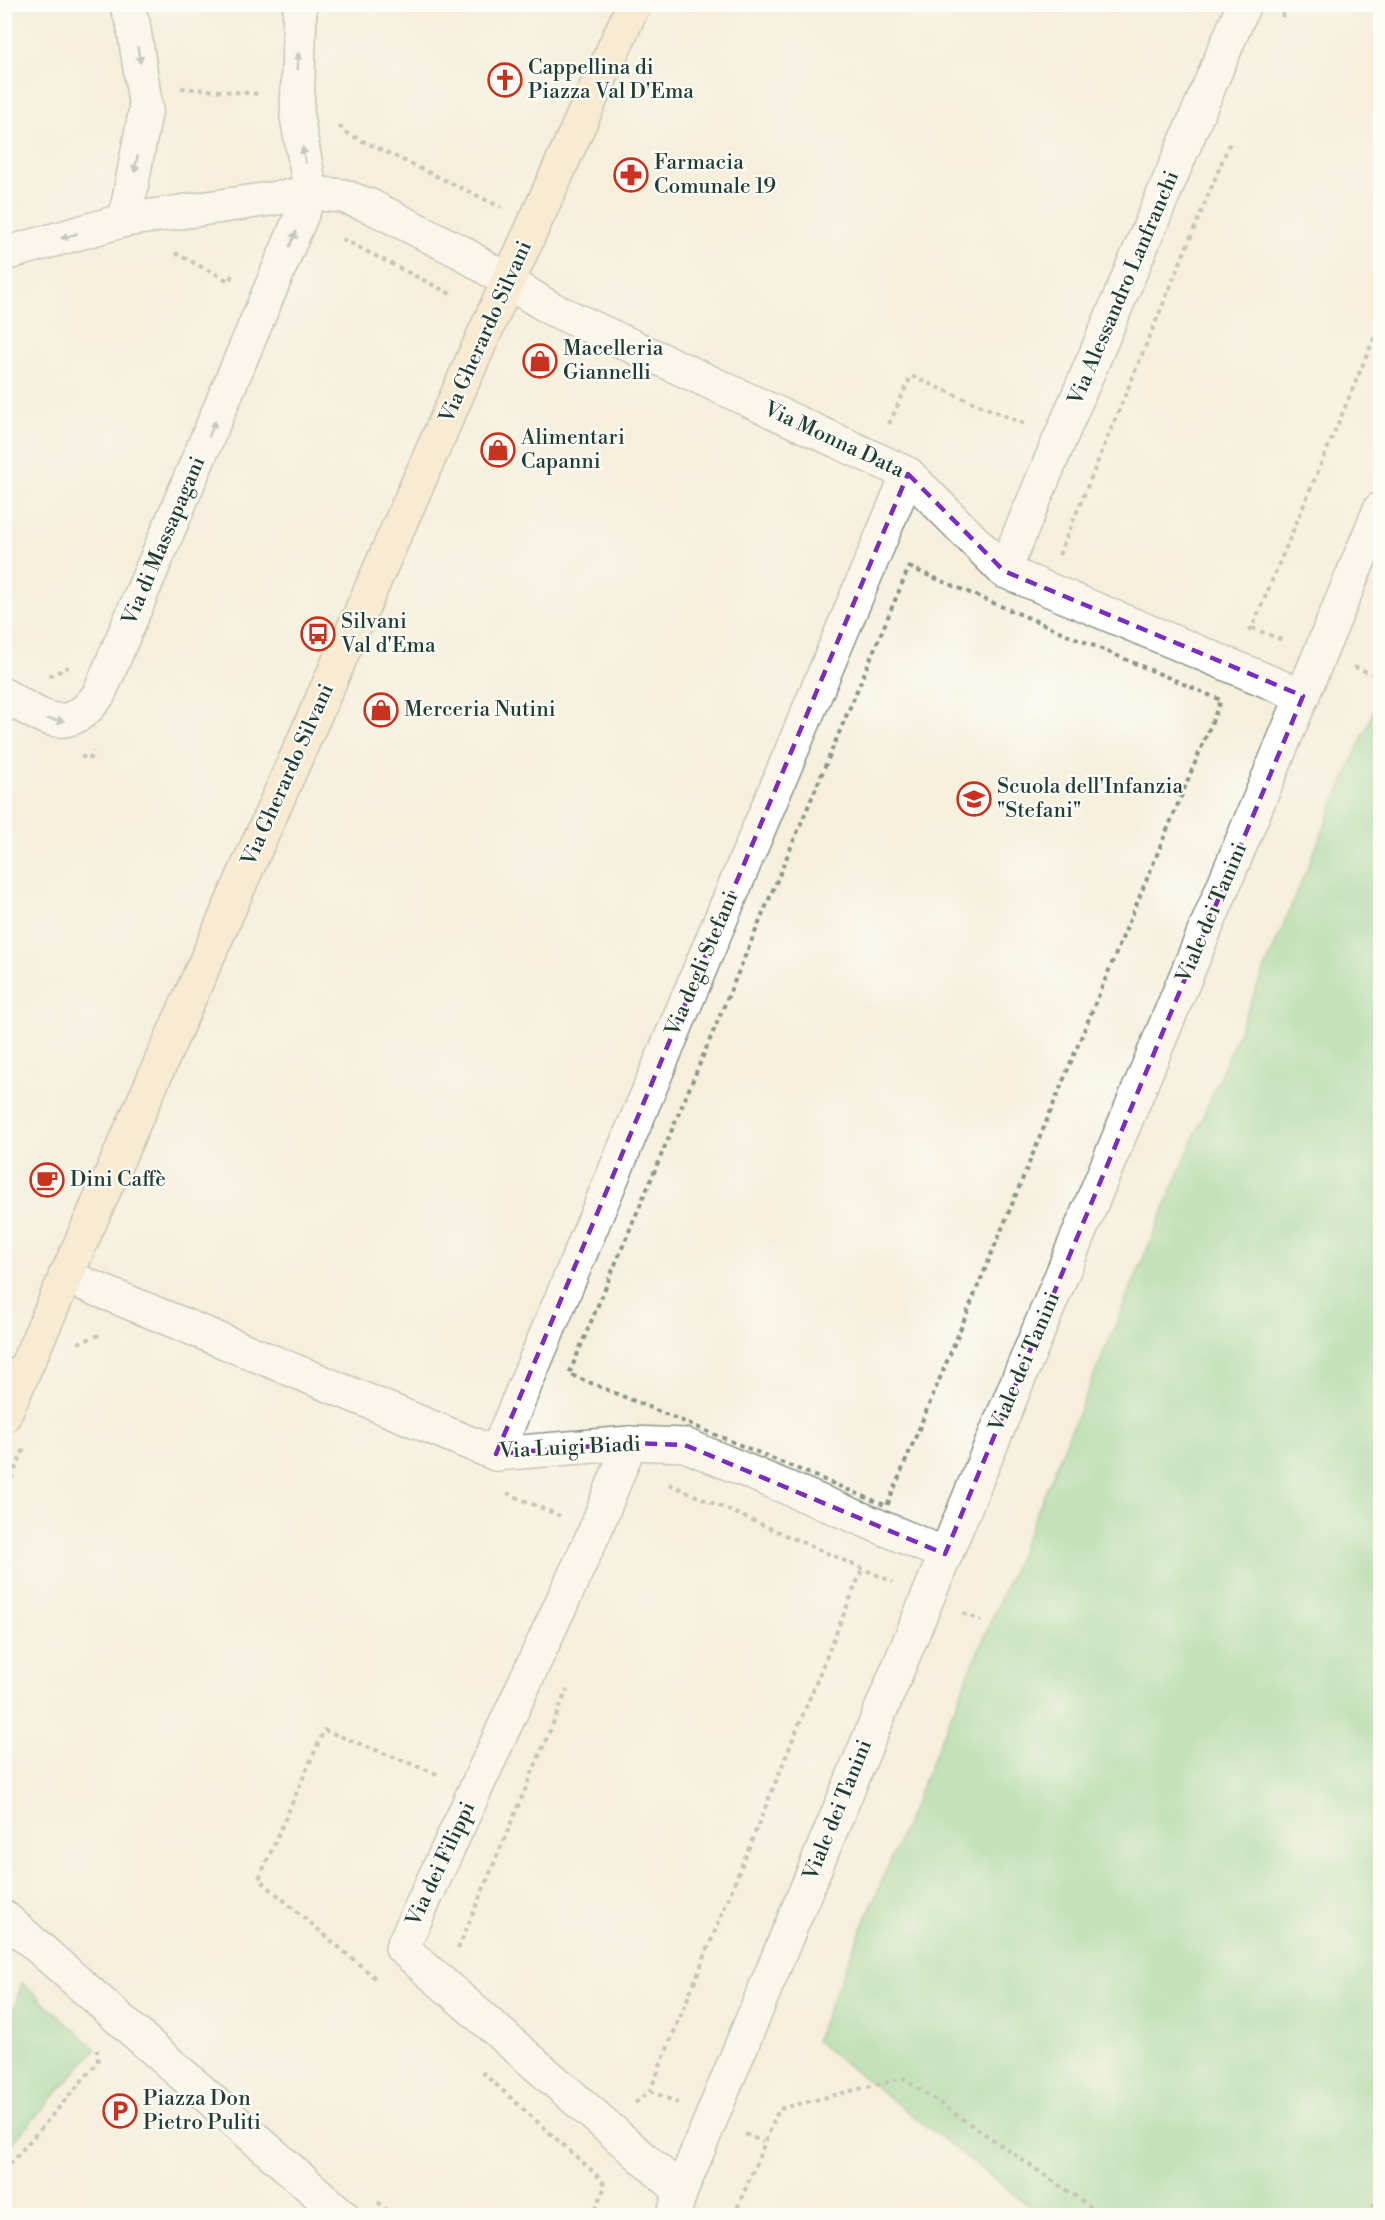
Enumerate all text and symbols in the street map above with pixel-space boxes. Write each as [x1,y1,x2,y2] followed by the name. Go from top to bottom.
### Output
[135,46,144,65] one-way arrow
[294,51,303,70] one-way arrow
[528,55,694,105] place label: Cappellina di Piazza Val D'Ema
[487,62,523,98] church icon: Cappellina di Piazza Val D'Ema
[299,145,308,164] one-way arrow
[654,150,776,200] place label: Farmacia Comunale 19
[131,155,140,174] one-way arrow
[613,157,649,193] pharmacy icon: Farmacia Comunale 19
[1062,167,1185,410] street label: Via Alessandro Lanfranchi
[288,230,297,247] one-way arrow
[60,232,78,241] one-way arrow
[434,237,538,428] street label: Via Gherardo Silvani
[563,336,664,386] place label: Macelleria Giannelli
[522,343,558,379] shop icon: Macelleria Giannelli
[759,396,908,484] street label: Via Monna Data
[207,420,217,438] one-way arrow
[520,425,625,475] place label: Alimentari Capanni
[480,432,516,468] shop icon: Alimentari Capanni
[116,453,211,630] street label: Via di Massapagani
[340,609,436,659] place label: Silvani Val d'Ema
[300,616,336,652] bus stop icon: Silvani Val d'Ema
[236,680,340,871] street label: Via Gherardo Silvani
[363,692,399,728] shop icon: Merceria Nutini
[404,697,556,723] place label: Merceria Nutini
[47,715,66,724] one-way arrow
[997,774,1183,824] place label: Scuola dell'Infanzia "Stefani"
[956,781,992,817] school or university icon: Scuola dell'Infanzia "Stefani"
[1170,839,1253,988] street label: Viale dei Tanini
[660,888,744,1041] street label: Via degli Stefani
[29,1162,65,1198] cafe icon: Dini Caffè
[70,1167,166,1193] place label: Dini Caffè
[983,1288,1066,1437] street label: Viale dei Tanini
[498,1431,642,1465] street label: Via Luigi Biadi
[798,1736,878,1885] street label: Viale dei Tanini
[400,1798,481,1931] street label: Via dei Filippi
[143,2086,261,2136] place label: Piazza Don Pietro Puliti
[102,2093,138,2129] parking icon: Piazza Don Pietro Puliti

